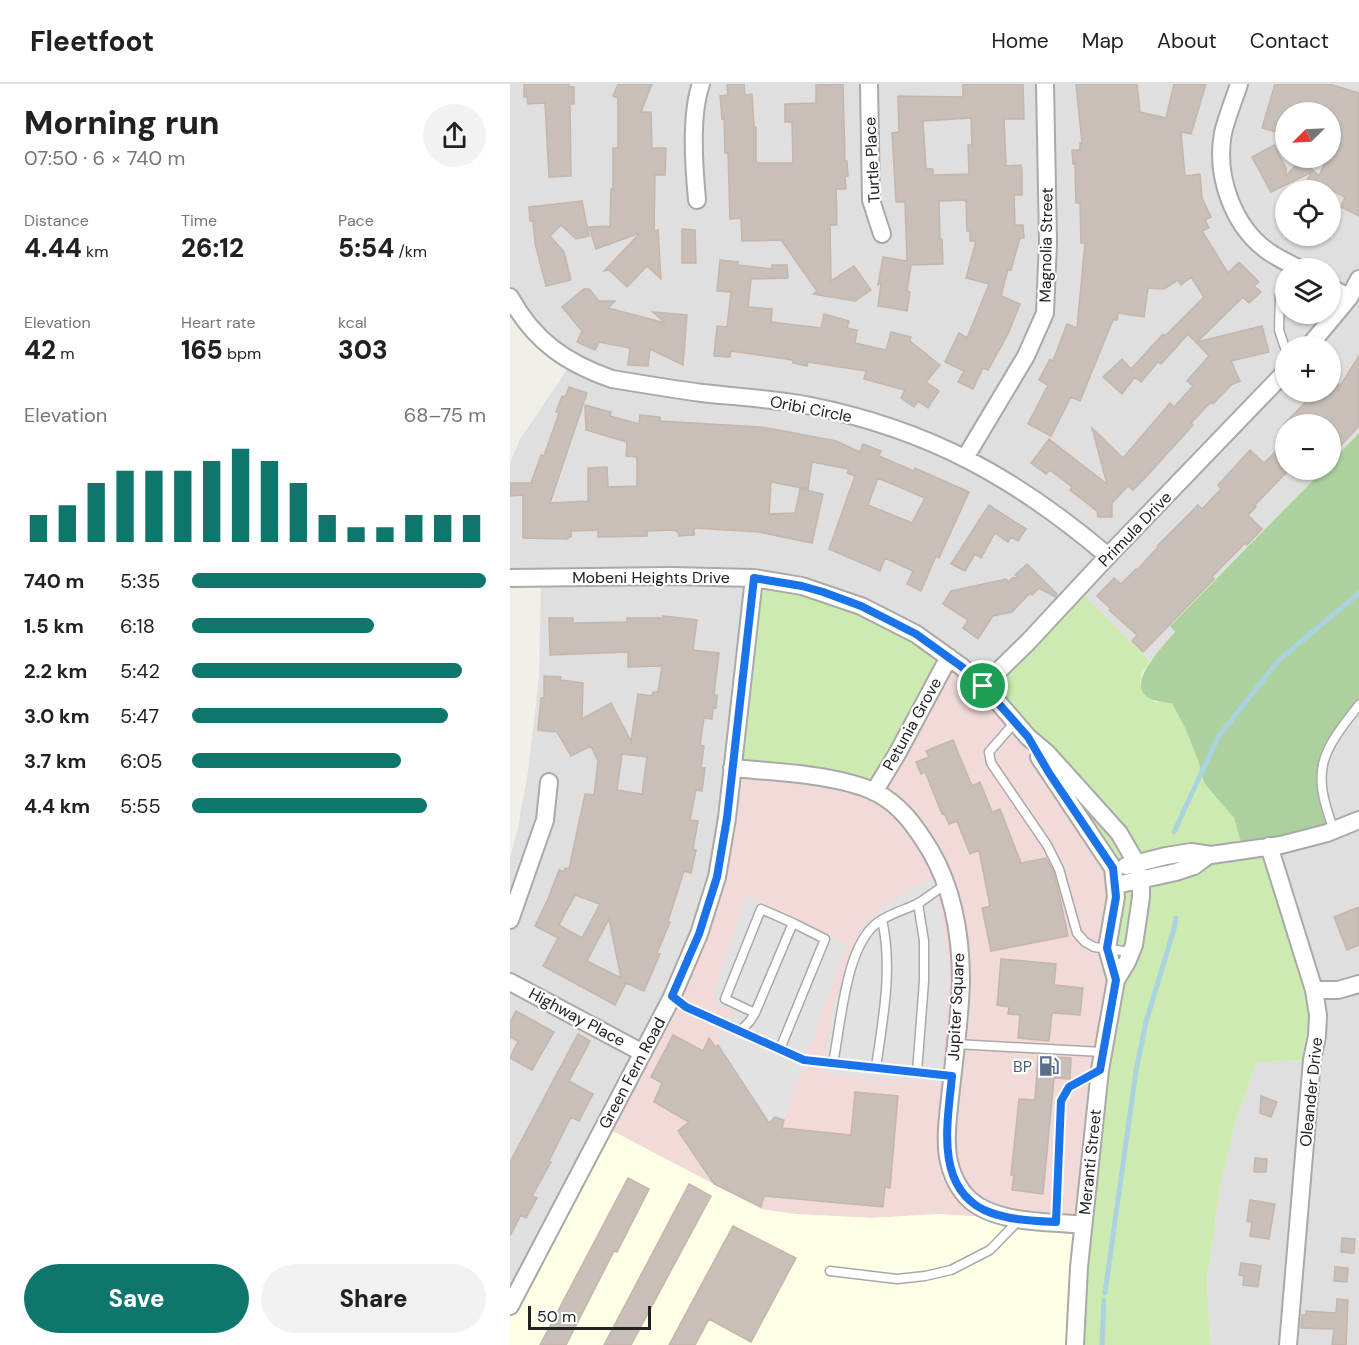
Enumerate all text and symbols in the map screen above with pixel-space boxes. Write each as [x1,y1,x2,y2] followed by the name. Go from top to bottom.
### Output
[30,23,154,60] text: Fleetfoot
[991,27,1049,55] text: Home
[1082,27,1124,55] text: Map
[1157,27,1217,55] text: About
[1250,27,1329,55] text: Contact
[24,101,219,144] text: Morning run
[1275,102,1341,168] north arrow
[1275,102,1341,480] map controls
[423,104,486,167] button: share
[859,116,885,204] street label: Turtle Place
[24,145,185,171] text: 07:50 · 6 × 740 m
[1275,180,1341,246] button: locate
[1034,187,1058,303] street label: Magnolia Street
[24,210,89,231] text: Distance
[181,210,217,231] text: Time
[338,210,374,231] text: Pace
[24,231,82,265] text: 4.44
[181,231,244,265] text: 26:12
[338,231,394,265] text: 5:54
[82,241,108,262] text: km
[394,241,427,262] text: /km
[1275,258,1341,324] button: layers
[24,312,91,333] text: Elevation
[181,312,256,333] text: Heart rate
[338,312,367,333] text: kcal
[24,333,56,367] text: 42
[181,333,223,367] text: 165
[338,333,388,367] text: 303
[1275,336,1341,402] button: +
[56,343,75,364] text: m
[223,343,261,364] text: bpm
[768,391,854,427] street label: Oribi Circle
[24,402,107,428] text: Elevation
[404,402,486,428] text: 68–75 m
[1275,414,1341,480] button: −
[1094,487,1176,571] street label: Primula Drive
[572,567,730,588] street label: Mobeni Heights Drive
[24,568,84,594] text: 740 m
[120,568,160,594] text: 5:35
[24,613,84,639] text: 1.5 km
[120,613,155,639] text: 6:18
[24,658,87,684] text: 2.2 km
[120,658,160,684] text: 5:42
[957,660,1008,711] pin
[966,669,999,702] icon: arrive
[878,674,946,774] street label: Petunia Grove
[24,703,89,729] text: 3.0 km
[120,703,159,729] text: 5:47
[24,748,86,774] text: 3.7 km
[120,748,162,774] text: 6:05
[24,793,90,819] text: 4.4 km
[120,793,161,819] text: 5:55
[943,952,969,1062] street label: Jupiter Square
[525,983,629,1051] street label: Highway Place
[594,1014,670,1132] street label: Green Fern Road
[1295,1036,1327,1148] street label: Oleander Drive
[1037,1054,1061,1078] fuel station icon: BP
[1013,1056,1032,1077] place label: BP
[1074,1108,1106,1216] street label: Meranti Street
[24,1264,249,1333] button: Save
[261,1264,486,1333] button: Share
[528,1303,651,1330] scale bar
[537,1306,576,1327] text: 50 m

